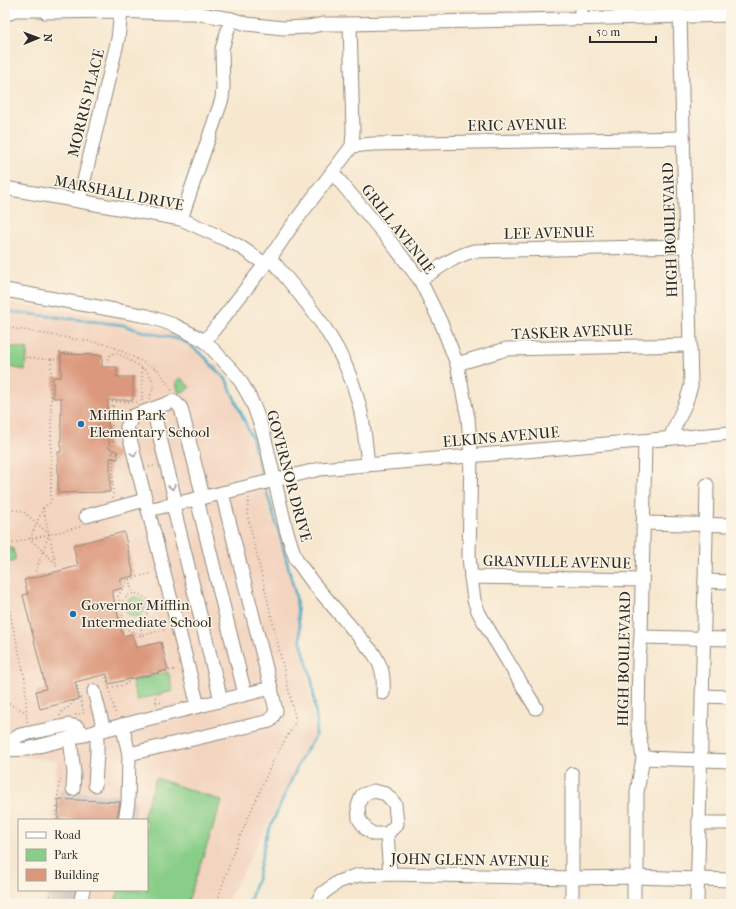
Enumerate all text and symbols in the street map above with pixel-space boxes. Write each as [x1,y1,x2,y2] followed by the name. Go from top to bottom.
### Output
[18,18,58,58] north arrow
[590,18,656,44] scale bar
[596,25,620,39] text: 50 m
[41,34,54,43] text: N
[64,47,108,159] street label: MORRIS PLACE
[467,115,567,135] street label: ERIC AVENUE
[659,162,681,298] street label: HIGH BOULEVARD
[53,172,185,214] street label: MARSHALL DRIVE
[357,181,439,277] street label: GRILL AVENUE
[504,223,594,243] street label: LEE AVENUE
[511,321,633,343] street label: TASKER AVENUE
[89,406,210,441] place label: Mifflin Park Elementary School
[263,408,315,544] street label: GOVERNOR DRIVE
[76,419,86,429] marker: Mifflin Park Elementary School
[442,423,560,451] street label: ELKINS AVENUE
[129,451,138,458] one-way arrow
[167,484,176,491] one-way arrow
[483,552,631,572] street label: GRANVILLE AVENUE
[614,591,634,727] street label: HIGH BOULEVARD
[81,596,212,631] place label: Governor Mifflin Intermediate School
[68,609,78,619] marker: Governor Mifflin Intermediate School
[18,819,148,891] legend
[54,828,81,842] text: Road
[54,848,79,862] text: Park
[390,850,549,870] street label: JOHN GLENN AVENUE
[54,868,99,882] text: Building

